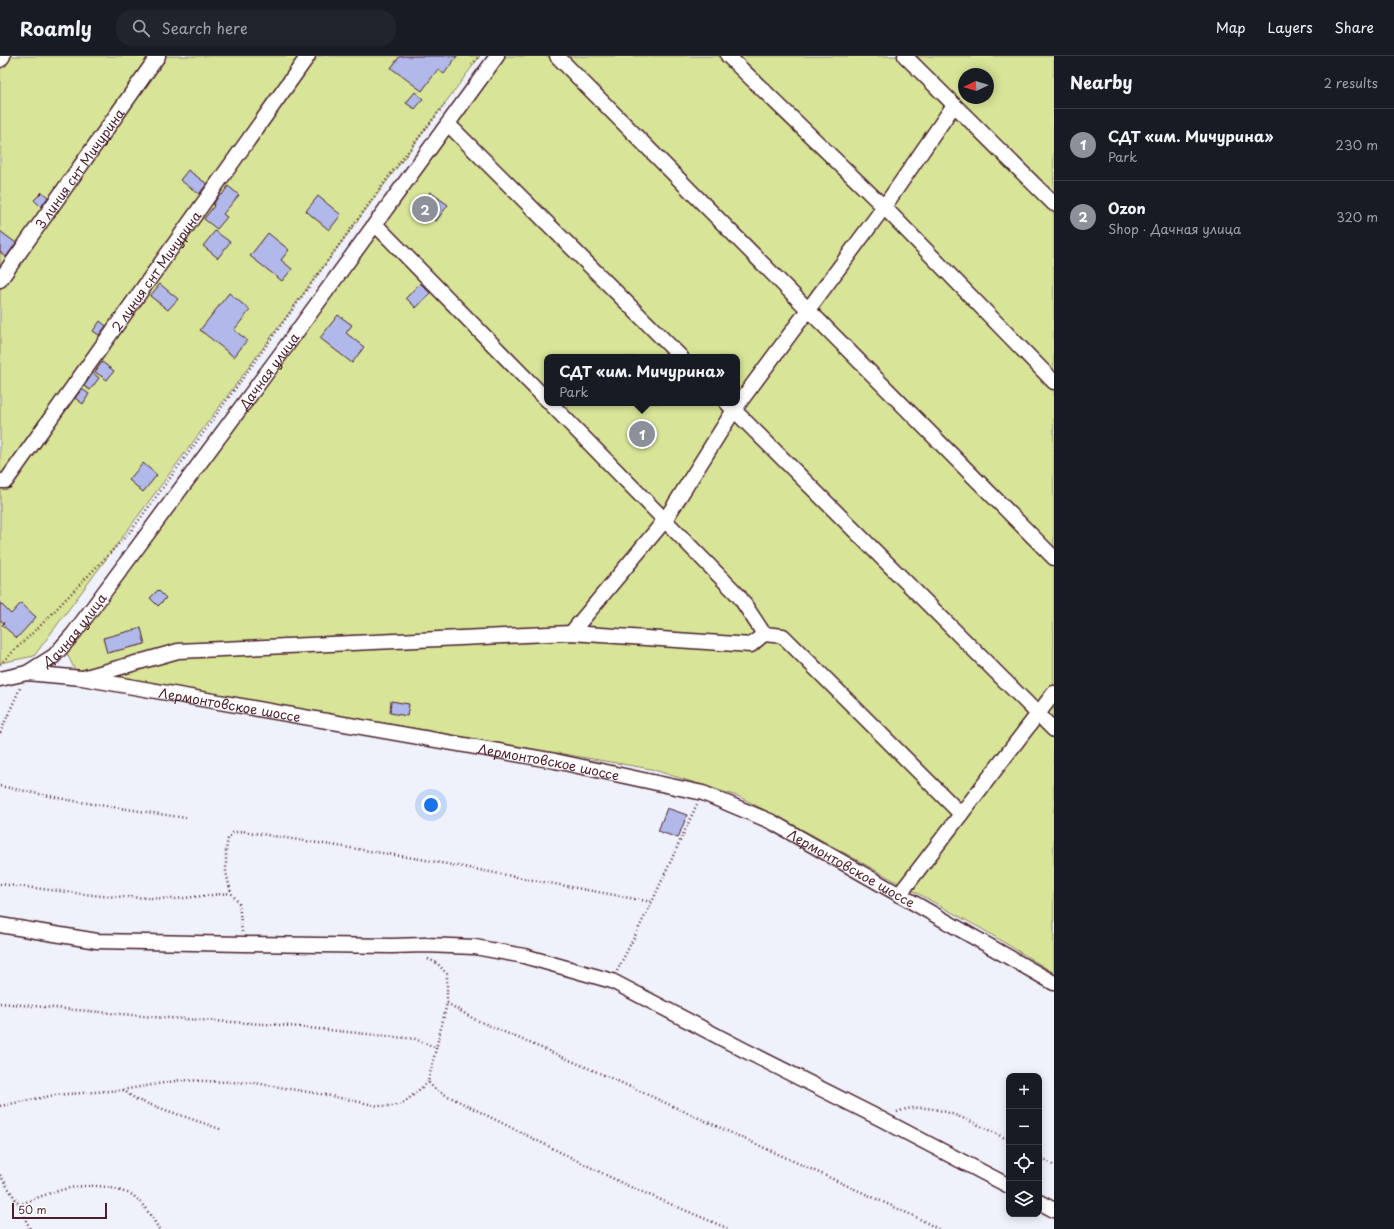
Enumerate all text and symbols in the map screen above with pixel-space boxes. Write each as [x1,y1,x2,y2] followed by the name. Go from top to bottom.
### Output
[116,10,396,46] search box
[20,14,92,42] text: Roamly
[162,16,248,39] text: Search here
[130,17,152,39] icon: search
[1216,17,1246,38] text: Map
[1268,17,1313,38] text: Layers
[1335,17,1374,38] text: Share
[958,68,994,104] north arrow
[1070,69,1132,95] text: Nearby
[1324,73,1378,92] text: 2 results
[30,103,128,232] street label: 3 линия снт Мичурина
[1108,124,1273,147] text: СДТ «им. Мичурина»
[1080,135,1086,154] text: 1
[1336,135,1378,154] text: 230 m
[1108,147,1137,166] text: Park
[412,194,438,224] pin: 2
[1108,196,1146,219] text: Ozon
[106,206,205,335] street label: 2 линия снт Мичурина
[1078,207,1088,226] text: 2
[1336,207,1378,226] text: 320 m
[1108,219,1241,238] text: Shop · Дачная улица
[233,328,303,413] street label: Дачная улица
[544,354,740,406] popup
[559,359,725,382] text: СДТ «им. Мичурина»
[559,382,588,401] text: Park
[629,419,655,449] pin: 1
[38,588,111,671] street label: Дачная улица
[157,682,302,726] street label: Лермонтовское шоссе
[477,738,621,784] street label: Лермонтовское шоссе
[421,795,441,815] your location
[784,824,919,911] street label: Лермонтовское шоссе
[1006,1073,1042,1217] map controls
[1006,1073,1042,1109] button: +
[1006,1109,1042,1145] button: −
[1006,1145,1042,1181] button: locate
[1006,1181,1042,1217] button: layers
[12,1201,107,1220] scale bar
[18,1201,47,1218] text: 50 m

